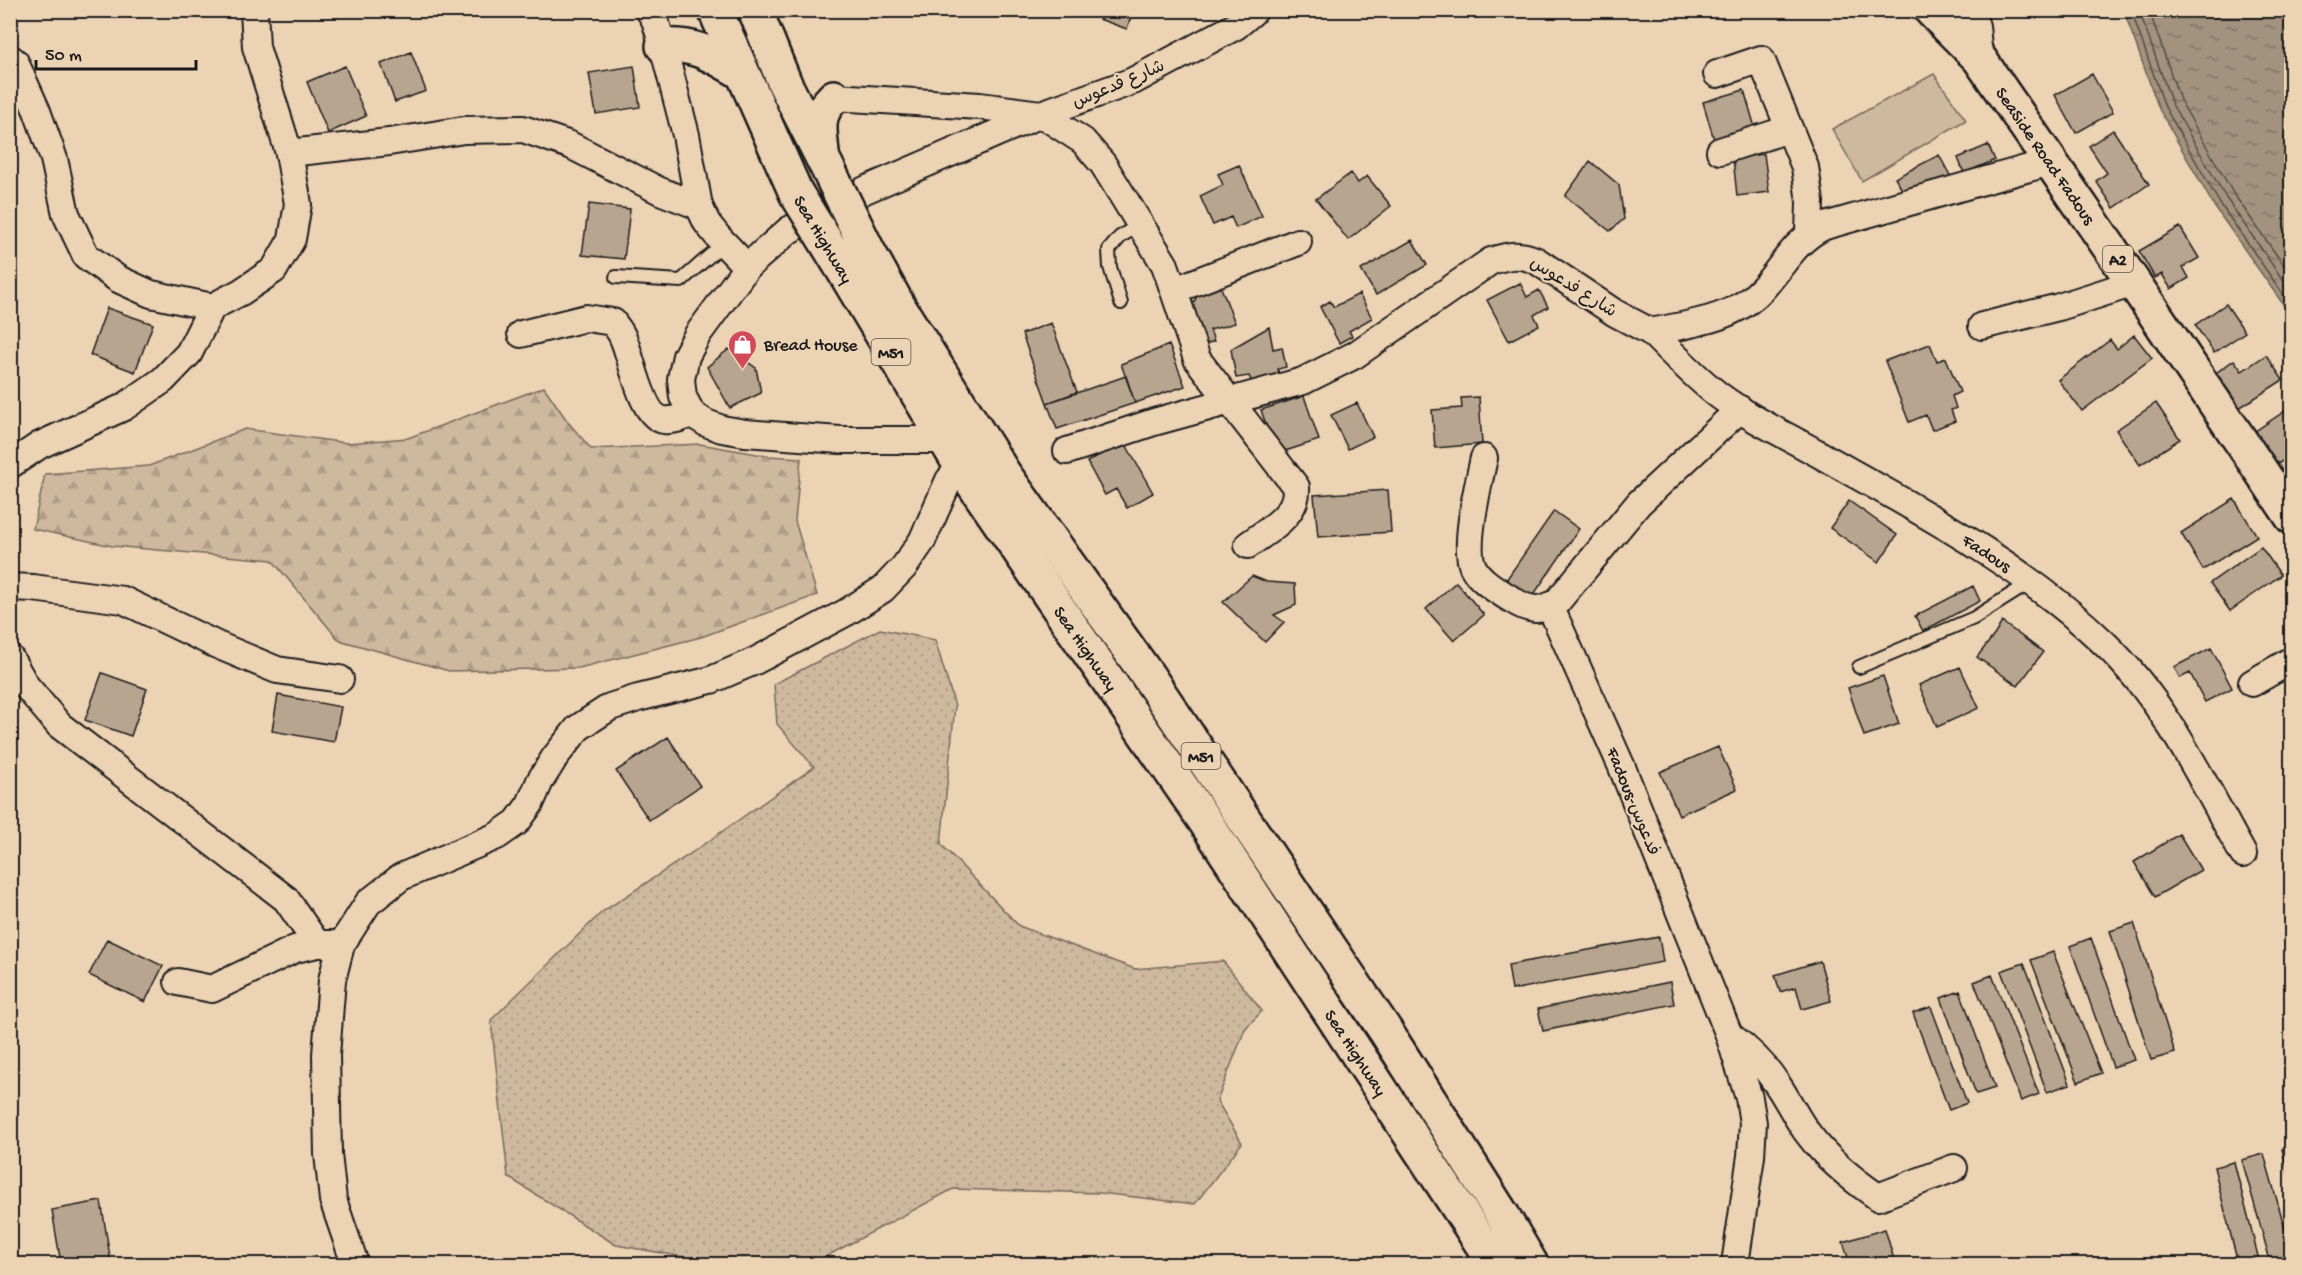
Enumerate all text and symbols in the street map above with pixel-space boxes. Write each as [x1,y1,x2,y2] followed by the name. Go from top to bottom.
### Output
[36,33,196,71] scale bar
[45,46,82,67] text: 50 m
[1070,56,1168,114] street label: شارع فدعوس
[1989,84,2099,230] street label: SeaSide Road Fadous
[787,193,856,288] street label: Sea Highway
[2103,246,2133,272] road number: A2
[1525,253,1620,323] street label: شارع فدعوس
[727,328,759,370] shop icon: Bread House
[763,336,858,357] place label: Bread House
[872,339,910,365] road number: M51
[1957,530,2015,579] street label: Fadous
[1048,603,1121,696] street label: Sea Highway
[1182,743,1220,769] road number: M51
[1600,744,1663,859] street label: Fadous-فدعوس
[1318,1007,1390,1101] street label: Sea Highway

